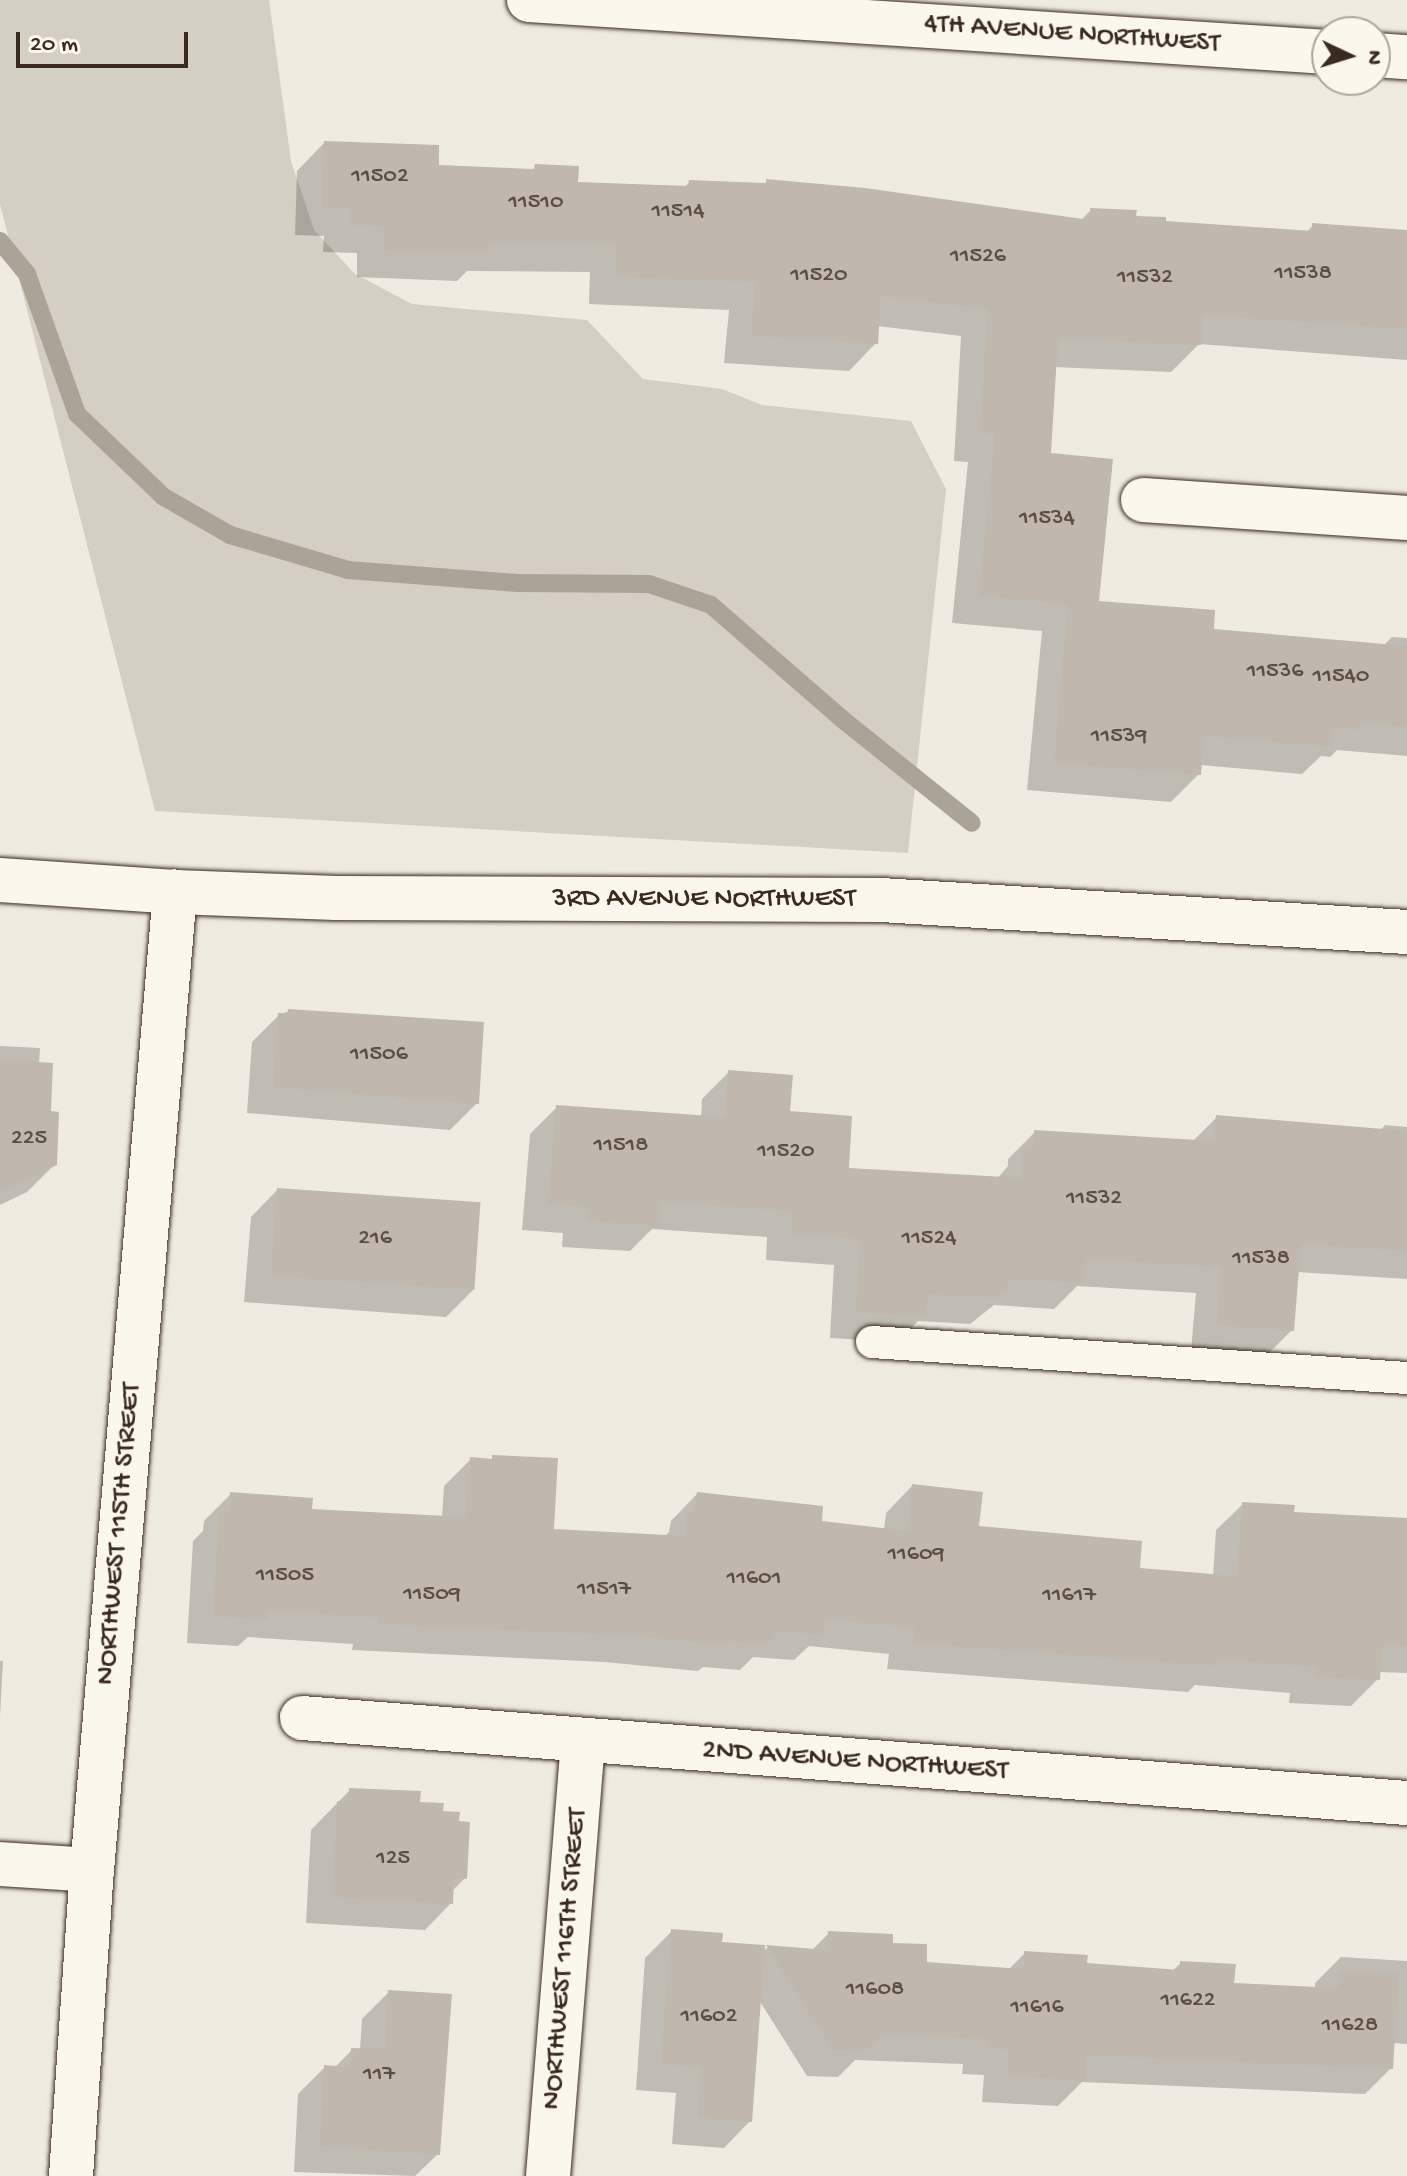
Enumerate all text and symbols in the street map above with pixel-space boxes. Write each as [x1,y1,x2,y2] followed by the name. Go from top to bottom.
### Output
[923,8,1221,62] street label: 4TH AVENUE NORTHWEST
[20,16,192,66] scale bar
[1311,16,1391,96] north arrow
[30,31,78,60] text: 20 m
[1359,49,1386,66] text: N
[351,163,409,191] house number: 11502
[508,189,564,217] house number: 11510
[651,198,705,226] house number: 11514
[950,243,1006,271] house number: 11526
[1274,260,1332,288] house number: 11538
[790,262,848,290] house number: 11520
[1117,264,1173,292] house number: 11532
[1019,505,1075,533] house number: 11534
[1247,658,1303,686] house number: 11536
[1313,663,1369,691] house number: 11540
[1091,723,1147,751] house number: 11539
[552,883,856,917] street label: 3RD AVENUE NORTHWEST
[350,1041,408,1069] house number: 11506
[11,1125,47,1153] house number: 225
[594,1132,648,1160] house number: 11518
[757,1138,815,1166] house number: 11520
[1066,1185,1122,1213] house number: 11532
[358,1225,392,1253] house number: 216
[901,1225,957,1253] house number: 11524
[1232,1245,1290,1273] house number: 11538
[90,1382,150,1686] street label: NORTHWEST 115TH STREET
[887,1541,945,1569] house number: 11609
[256,1562,314,1590] house number: 11505
[727,1565,781,1593] house number: 11601
[577,1576,631,1604] house number: 11517
[403,1581,461,1609] house number: 11509
[1042,1582,1096,1610] house number: 11617
[701,1735,1009,1789] street label: 2ND AVENUE NORTHWEST
[536,1807,596,2111] street label: NORTHWEST 116TH STREET
[376,1845,410,1873] house number: 125
[846,1976,904,2004] house number: 11608
[1160,1987,1216,2015] house number: 11622
[1010,1994,1064,2022] house number: 11616
[681,2003,737,2031] house number: 11602
[1322,2012,1378,2040] house number: 11628
[363,2061,395,2089] house number: 117

